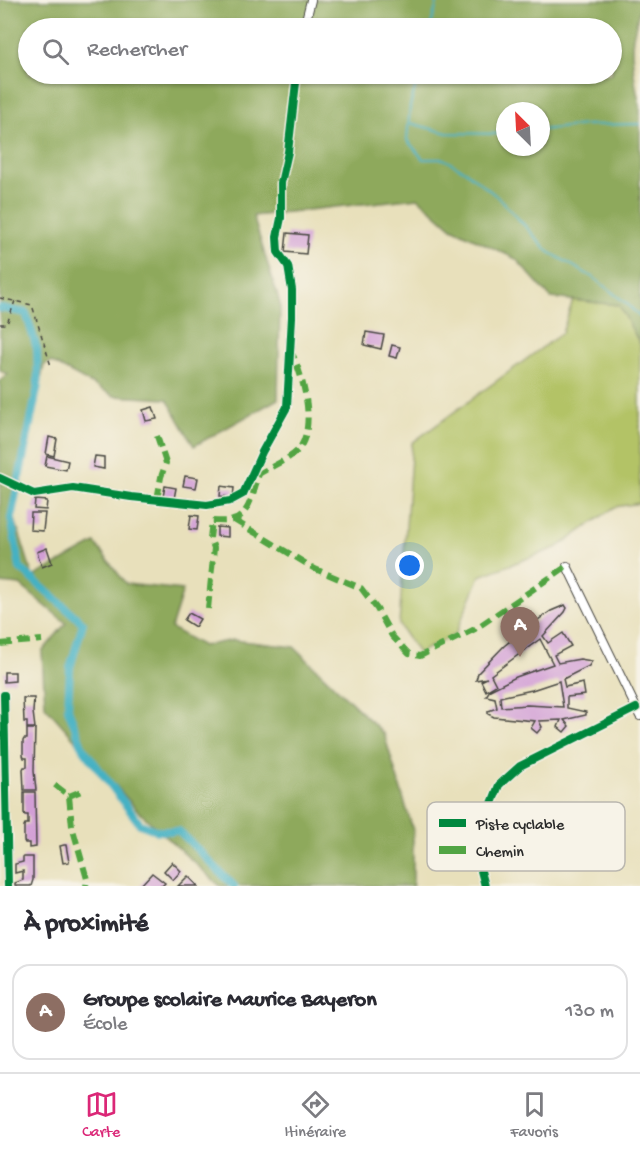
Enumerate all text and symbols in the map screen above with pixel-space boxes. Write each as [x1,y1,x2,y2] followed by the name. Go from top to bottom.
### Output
[18,18,622,84] search box
[39,35,72,68] icon: search
[87,38,187,64] text: Rechercher
[496,102,550,156] north arrow
[395,551,424,580] your location
[500,608,540,657] pin: A
[427,802,625,871] legend
[475,817,565,836] text: Piste cyclable
[476,844,524,863] text: Chemin
[24,910,148,941] text: À proximité
[83,988,377,1014] text: Groupe scolaire Maurice Bayeron
[40,1001,51,1024] text: A
[565,1001,614,1024] text: 130 m
[83,1014,127,1037] text: École
[82,1088,120,1143] tab: Carte
[284,1088,346,1143] tab: Itinéraire
[510,1088,558,1143] tab: Favoris

